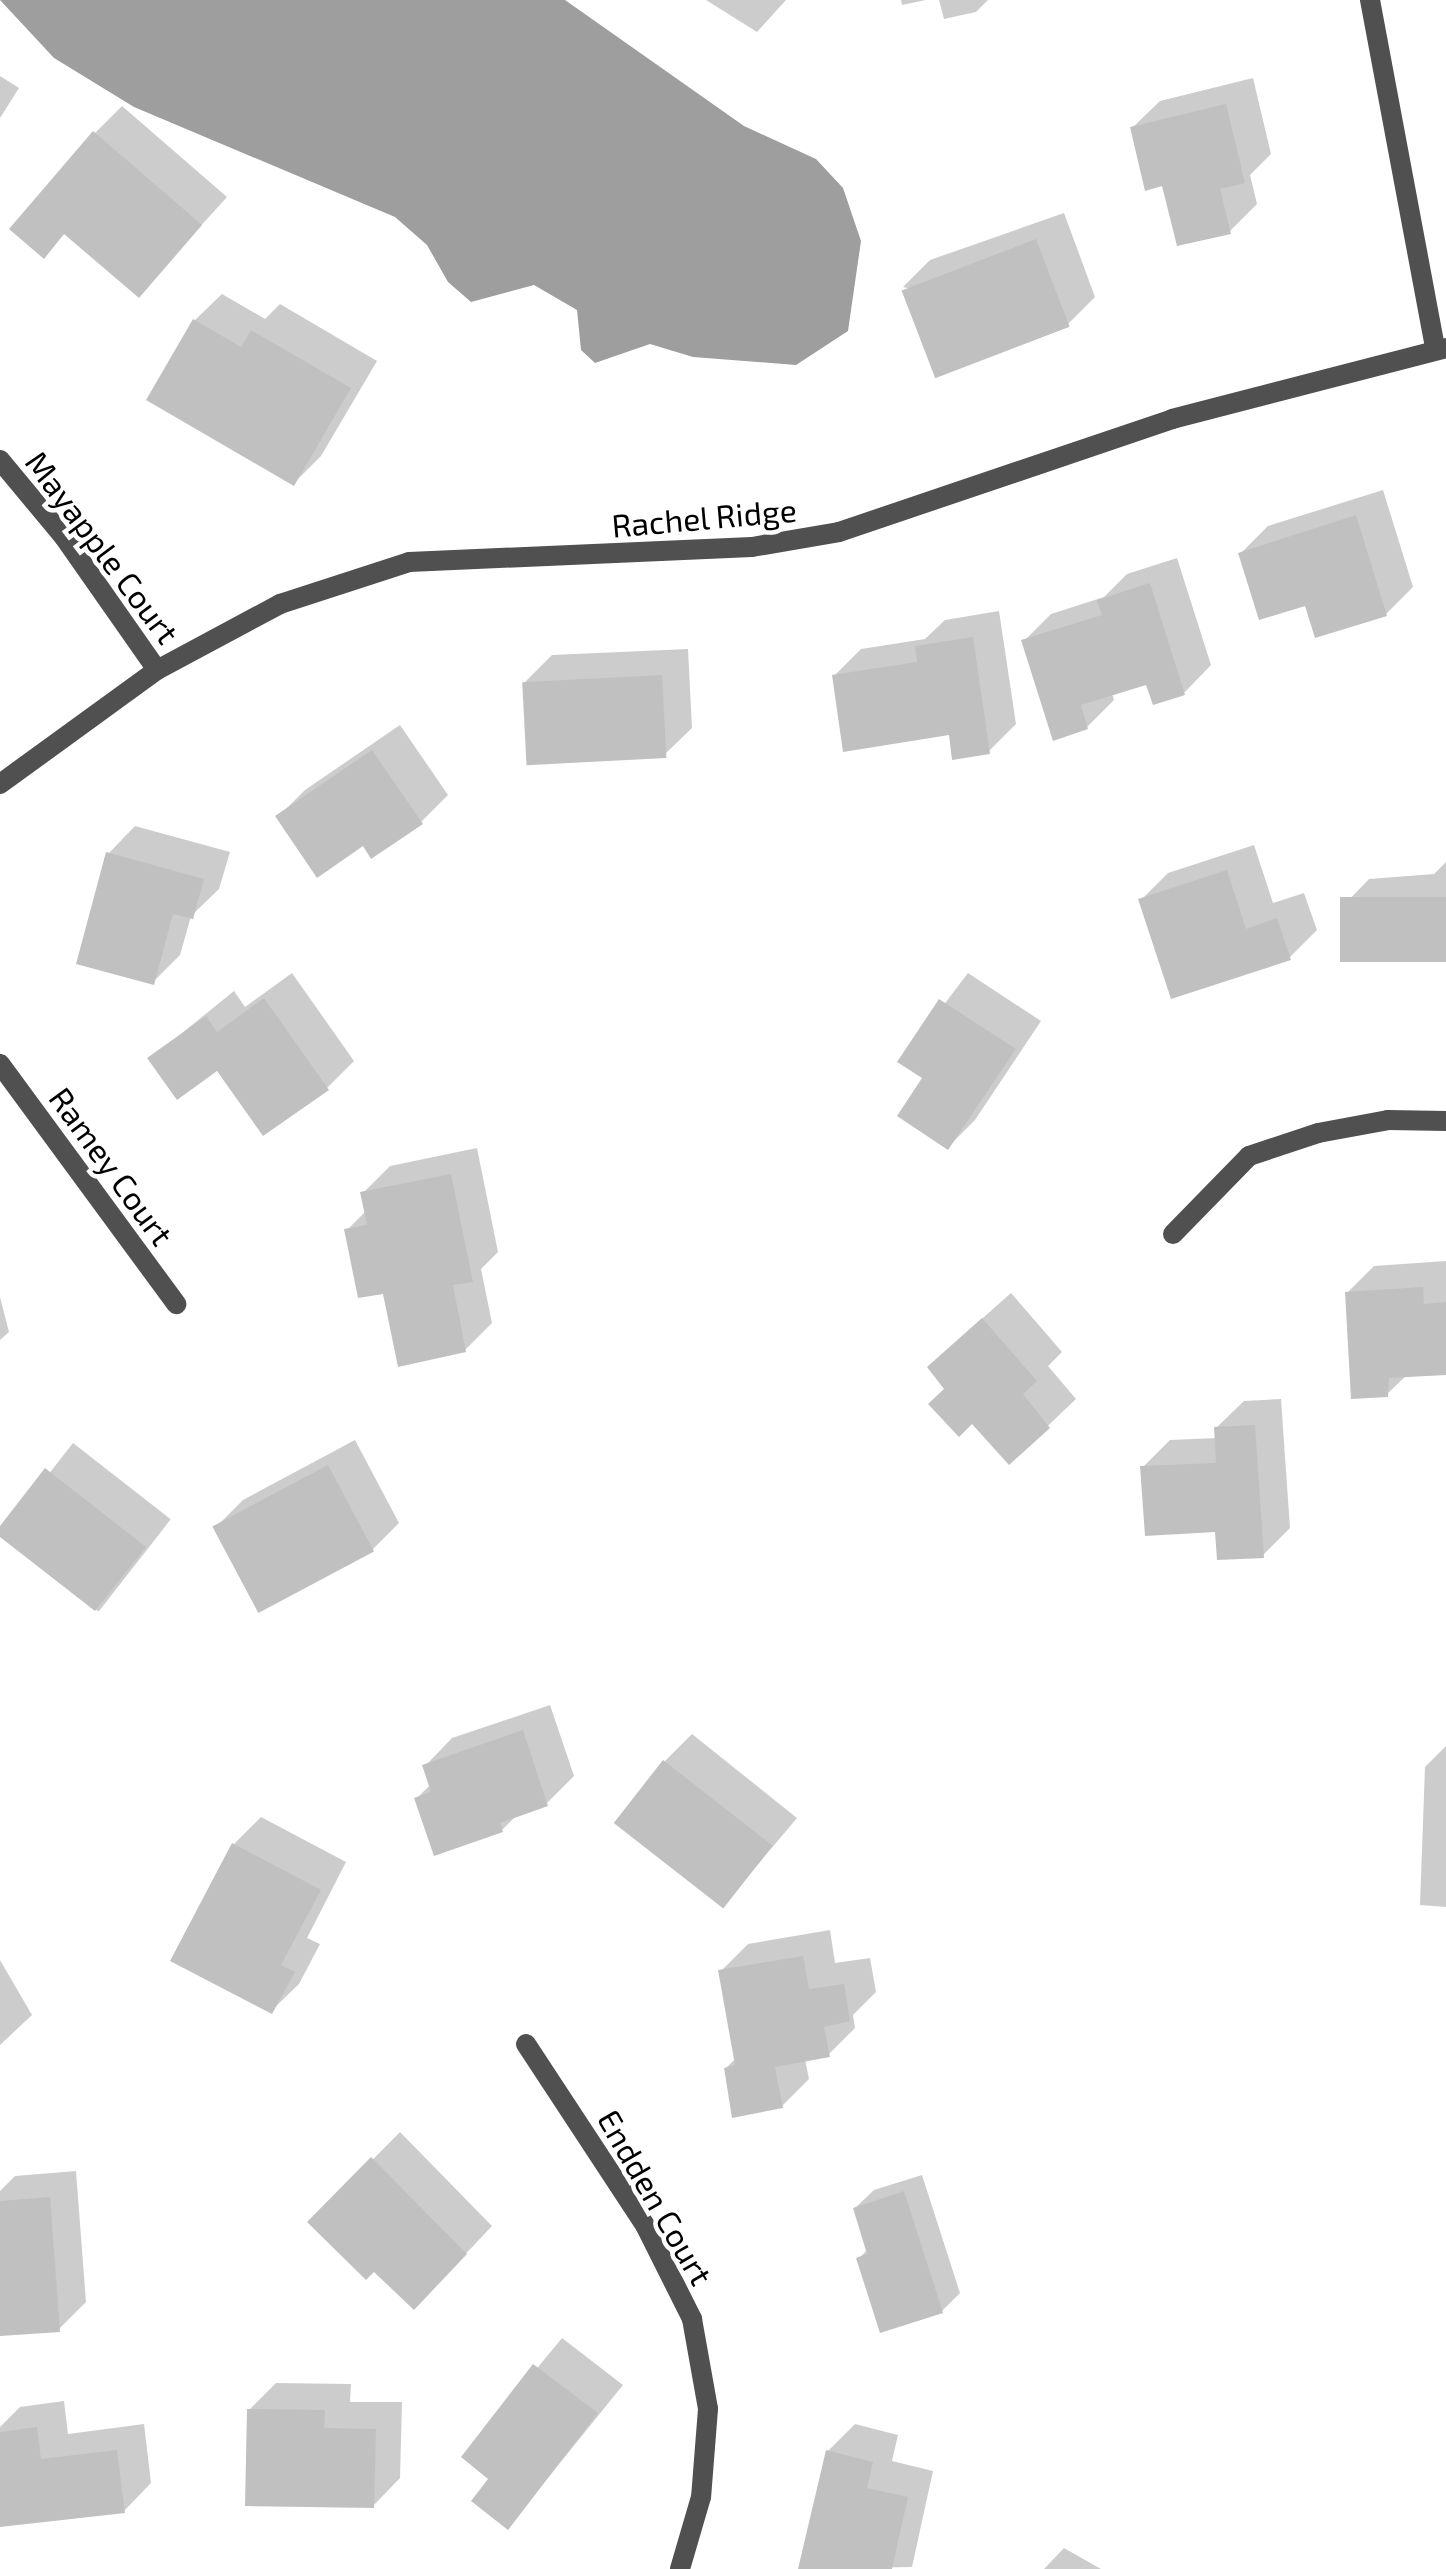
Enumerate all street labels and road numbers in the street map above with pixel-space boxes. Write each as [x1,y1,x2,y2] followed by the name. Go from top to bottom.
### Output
[18,443,188,651] street label: Mayapple Court
[609,490,799,544] street label: Rachel Ridge
[42,1079,182,1253] street label: Ramey Court
[590,2103,722,2291] street label: Endden Court

